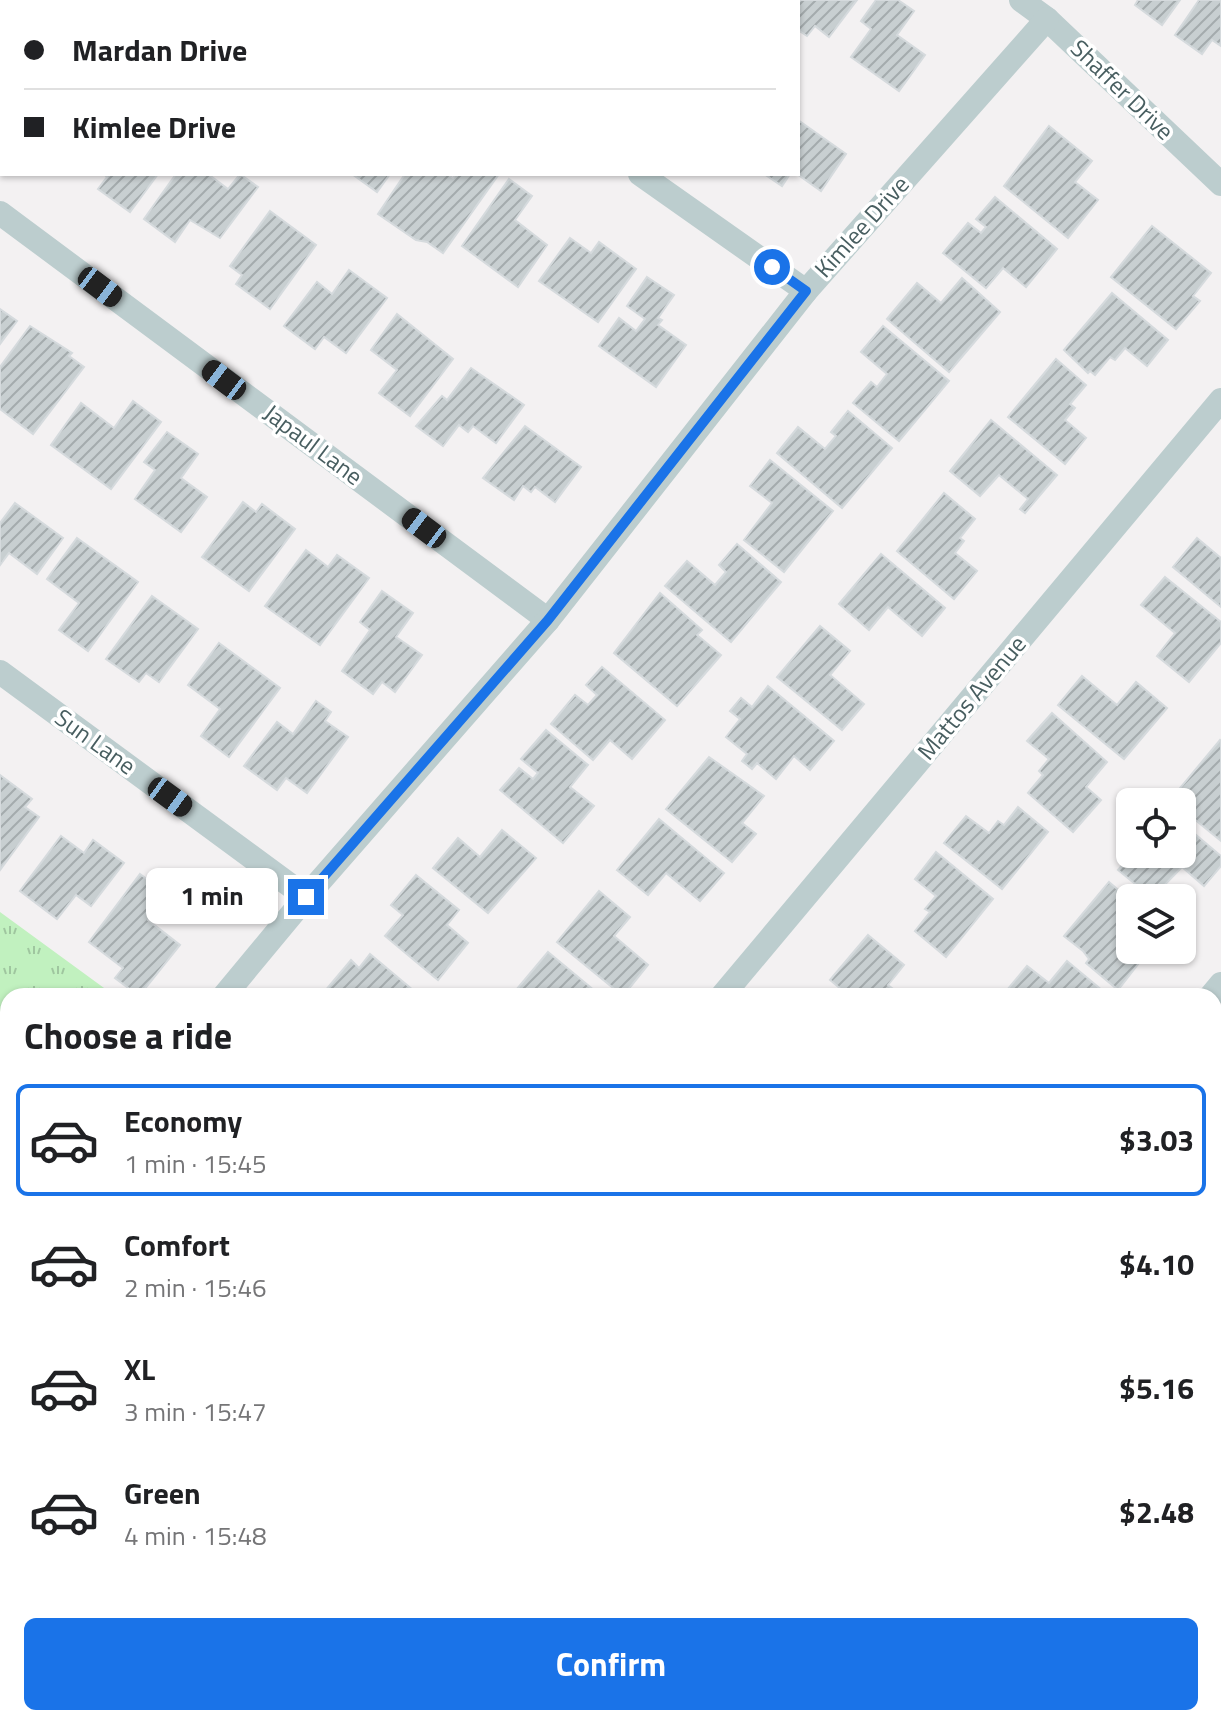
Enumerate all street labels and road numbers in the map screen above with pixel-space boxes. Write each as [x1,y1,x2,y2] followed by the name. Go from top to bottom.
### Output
[1063,31,1183,148] street label: Shaffer Drive
[806,167,917,285] street label: Kimlee Drive
[257,395,371,493] street label: Japaul Lane
[908,627,1034,768] street label: Mattos Avenue
[48,699,144,783] street label: Sun Lane

